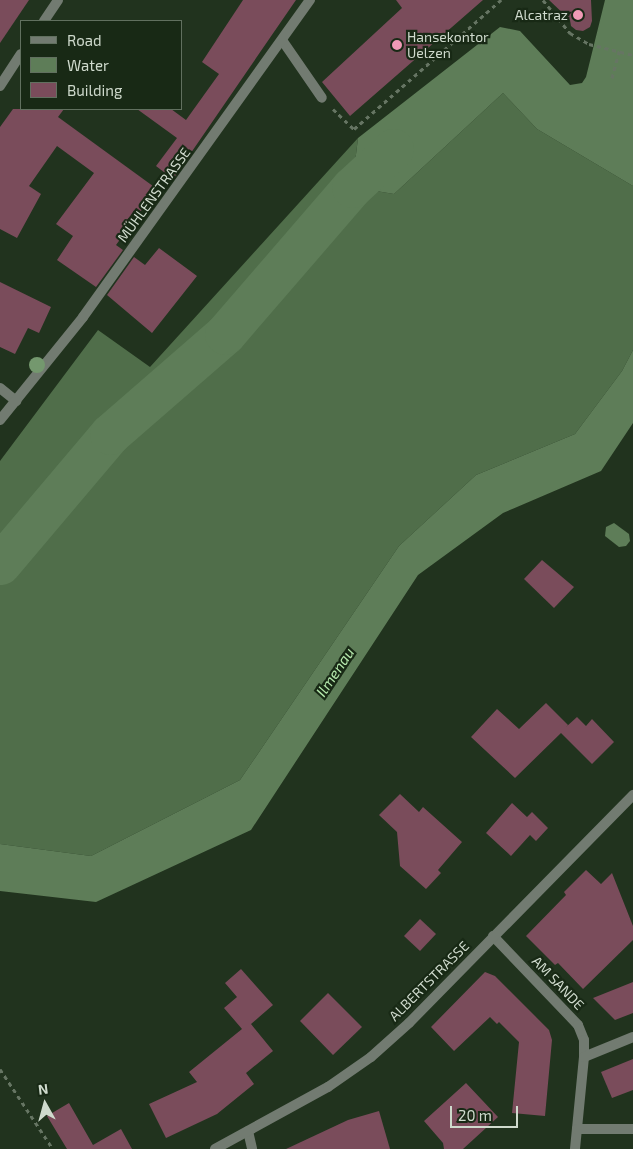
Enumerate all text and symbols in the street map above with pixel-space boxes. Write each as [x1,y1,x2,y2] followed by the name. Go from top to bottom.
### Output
[515,7,568,23] place label: Alcatraz
[572,9,584,21] marker: Alcatraz
[20,20,182,110] legend
[407,29,489,62] place label: Hansekontor Uelzen
[67,31,102,49] text: Road
[391,39,403,51] marker: Hansekontor Uelzen
[67,56,109,74] text: Water
[67,81,122,99] text: Building
[114,144,194,246] street label: MÜHLENSTRASSE
[312,644,358,700] water label: Ilmenau
[386,938,472,1024] street label: ALBERTSTRASSE
[528,953,588,1013] street label: AM SANDE
[20,1079,70,1129] north arrow
[37,1080,49,1098] text: N
[453,1096,520,1128] scale bar
[458,1106,492,1124] text: 20 m

